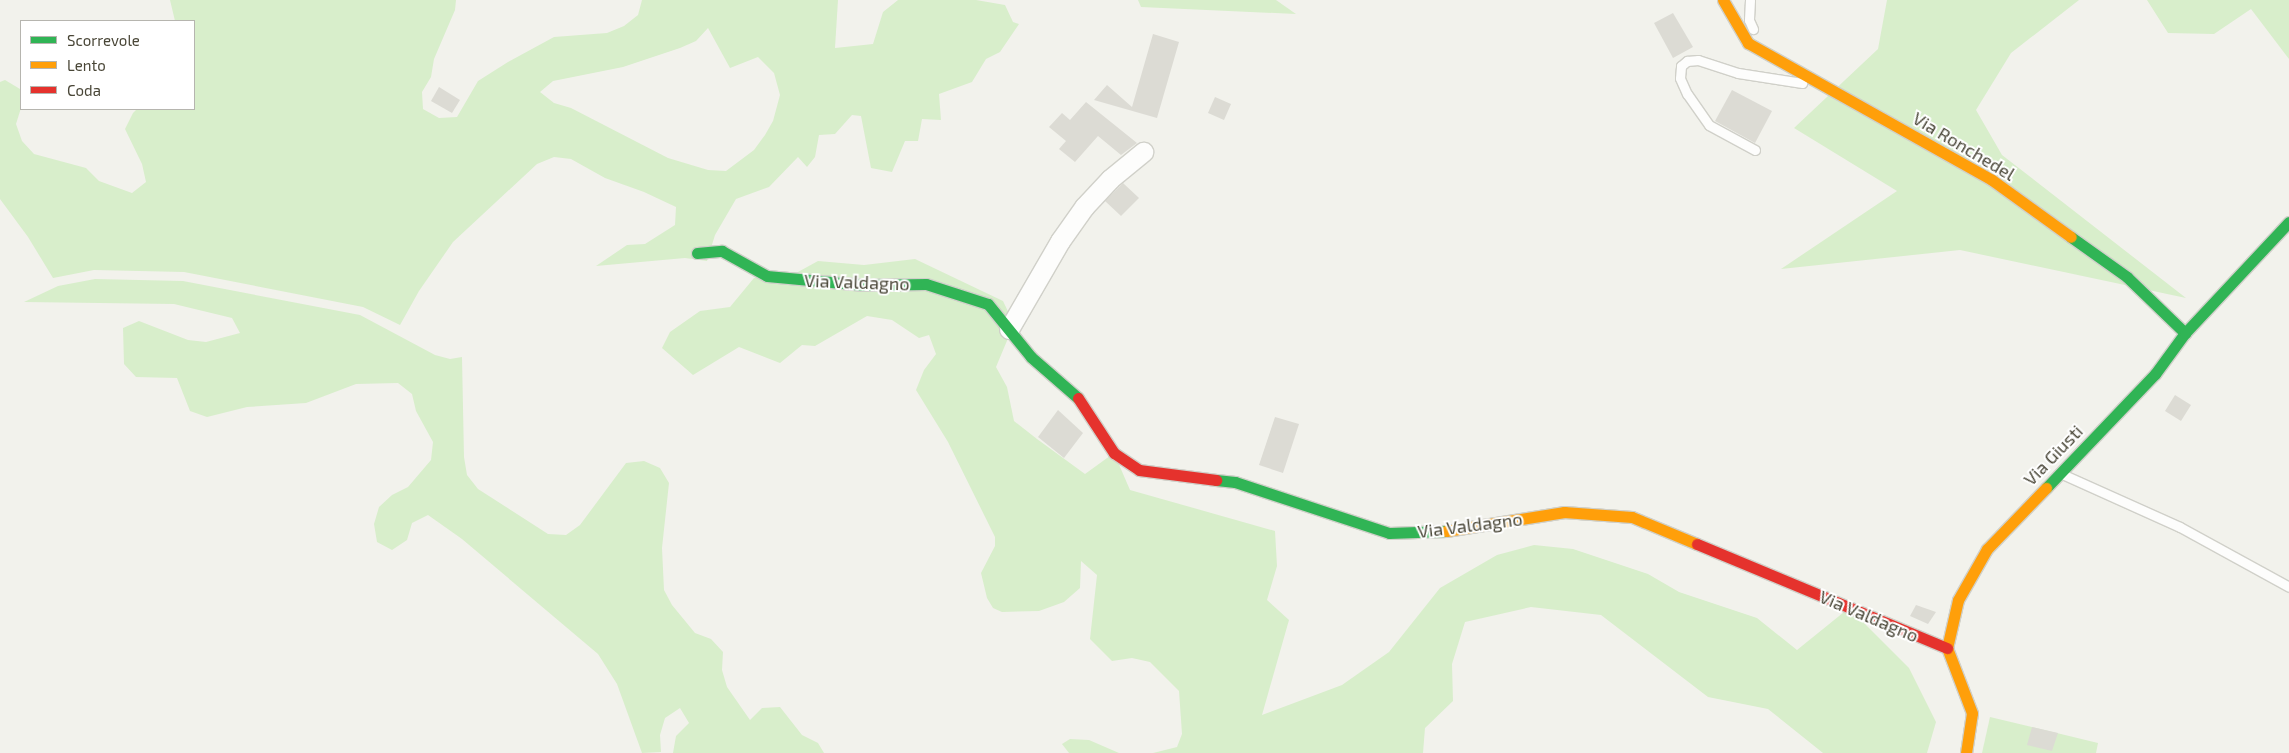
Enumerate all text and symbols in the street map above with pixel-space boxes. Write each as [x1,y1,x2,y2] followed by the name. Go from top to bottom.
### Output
[20,20,195,110] legend
[67,31,140,49] text: Scorrevole
[67,56,106,74] text: Lento
[67,81,101,99] text: Coda
[1909,107,2019,185] street label: Via Ronchedel
[804,269,910,295] street label: Via Valdagno
[2019,420,2087,490] street label: Via Giusti
[1416,508,1524,542] street label: Via Valdagno
[1816,585,1922,647] street label: Via Valdagno

